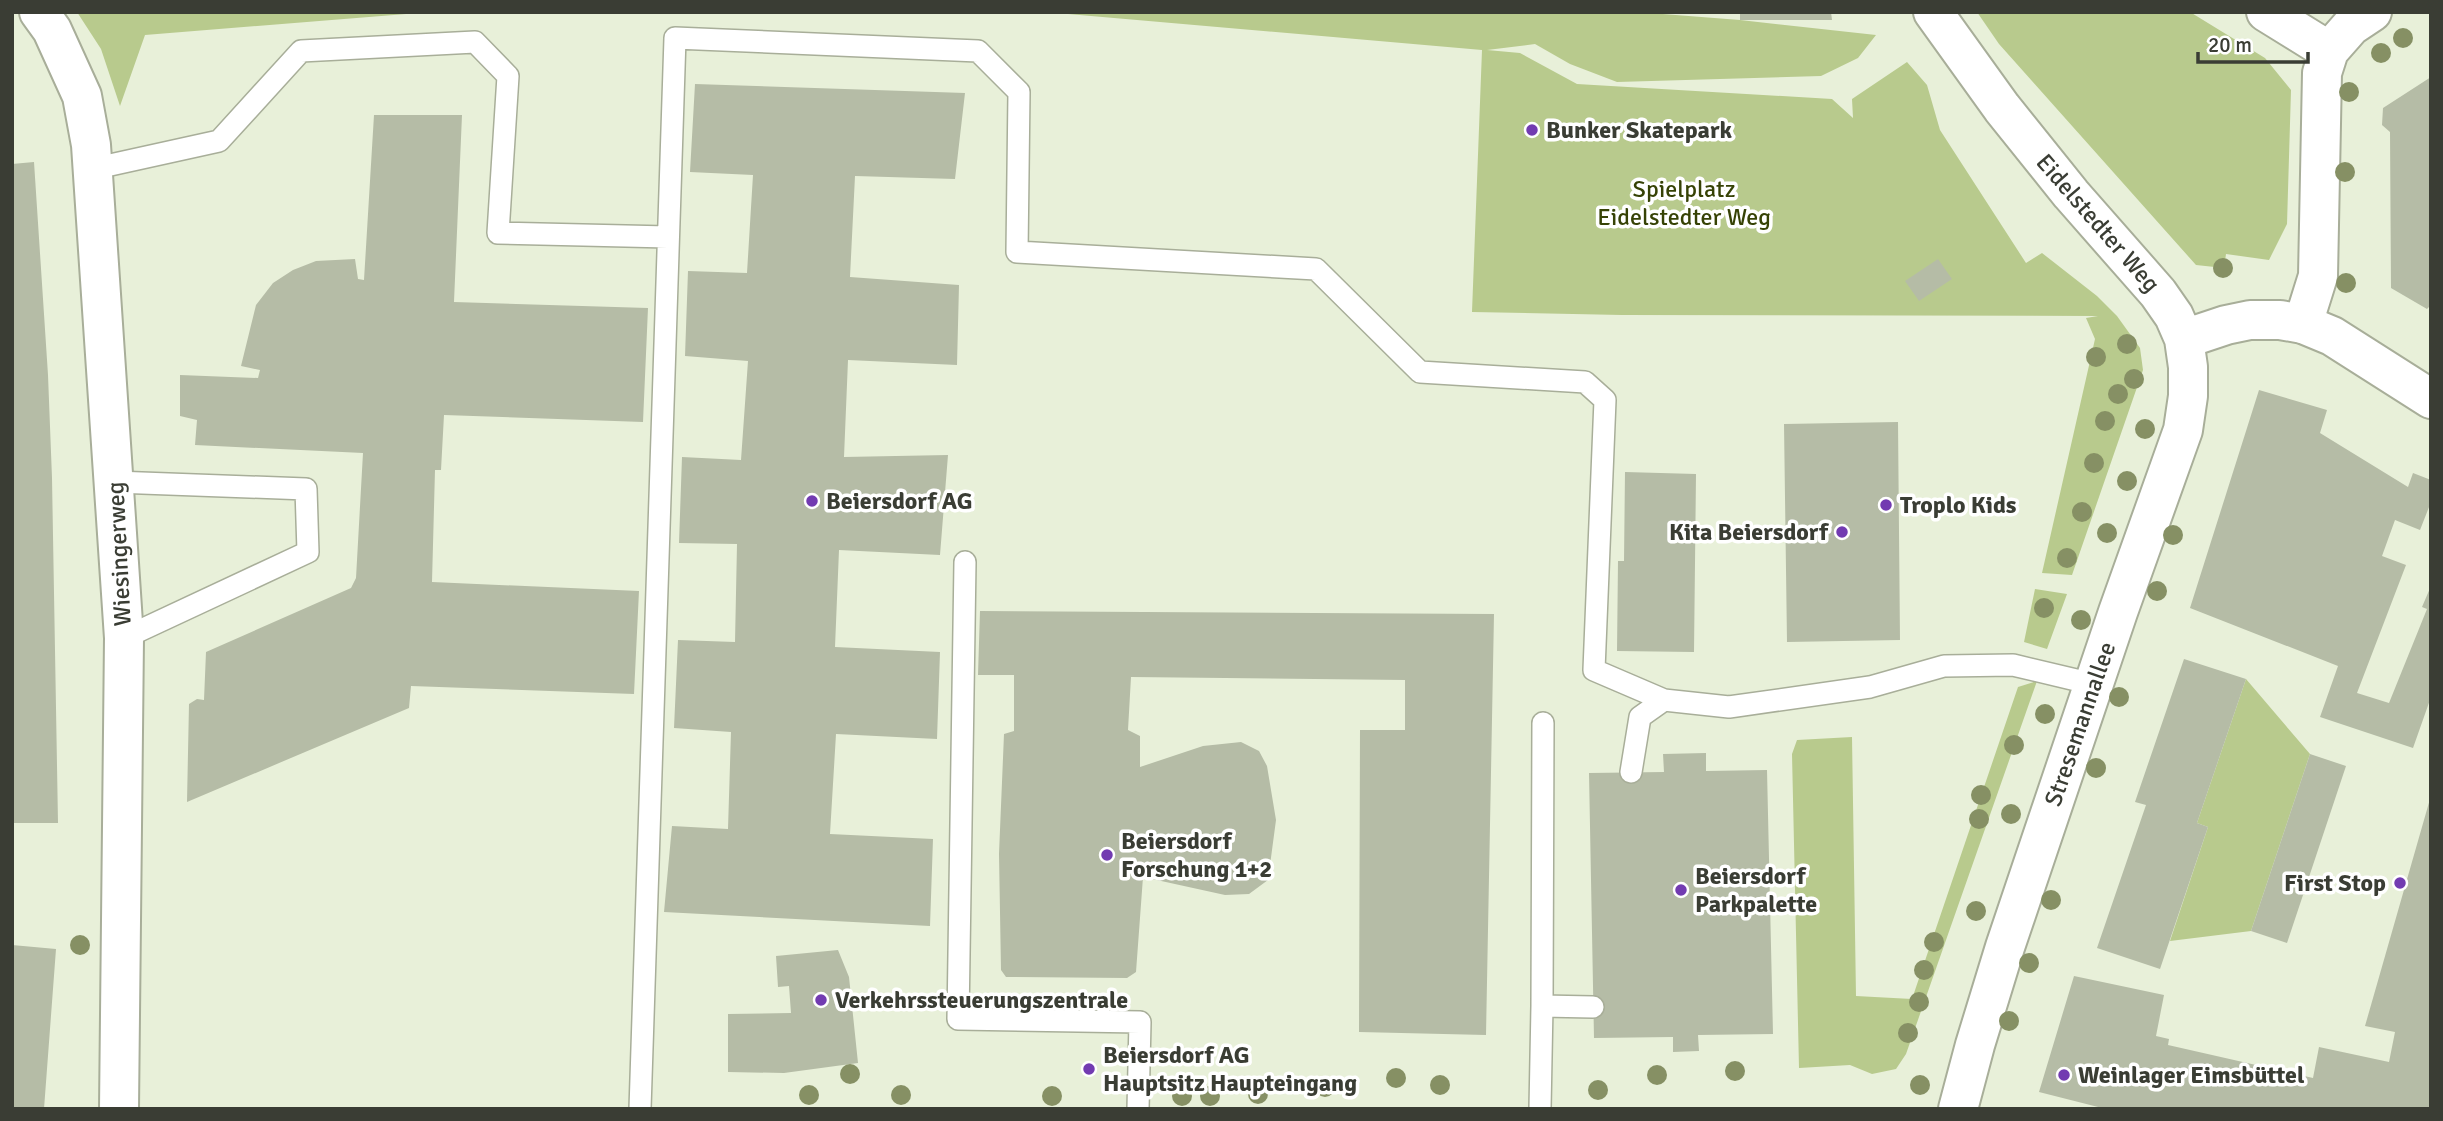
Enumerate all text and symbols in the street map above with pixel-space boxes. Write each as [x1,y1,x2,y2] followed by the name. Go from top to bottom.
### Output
[2198,21,2308,65] scale bar
[2208,32,2252,58] text: 20 m
[1546,115,1732,145] place label: Bunker Skatepark
[1524,122,1540,138] marker: Bunker Skatepark
[2030,148,2166,298] street label: Eidelstedter Weg
[1597,174,1771,232] park label: Spielplatz Eidelstedter Weg
[100,481,138,627] street label: Wiesingerweg
[826,486,973,516] place label: Beiersdorf AG
[1900,490,2017,520] place label: Troplo Kids
[804,493,820,509] marker: Beiersdorf AG
[1878,497,1894,513] marker: Troplo Kids
[1669,517,1829,547] place label: Kita Beiersdorf
[1834,524,1850,540] marker: Kita Beiersdorf
[2038,638,2122,810] street label: Stresemannallee
[1121,826,1272,884] place label: Beiersdorf Forschung 1+2
[1099,847,1115,863] marker: Beiersdorf Forschung 1+2
[1695,861,1817,919] place label: Beiersdorf Parkpalette
[2284,868,2386,898] place label: First Stop
[2392,875,2408,891] marker: First Stop
[1673,882,1689,898] marker: Beiersdorf Parkpalette
[835,985,1128,1015] place label: Verkehrssteuerungszentrale
[813,992,829,1008] marker: Verkehrssteuerungszentrale
[1103,1040,1357,1098] place label: Beiersdorf AG Hauptsitz Haupteingang
[2078,1060,2305,1090] place label: Weinlager Eimsbüttel
[1081,1061,1097,1077] marker: Beiersdorf AG Hauptsitz Haupteingang
[2056,1067,2072,1083] marker: Weinlager Eimsbüttel

